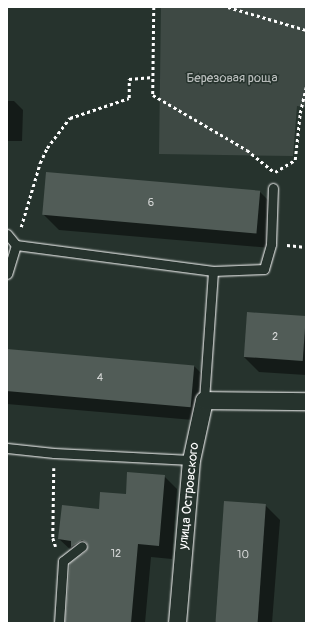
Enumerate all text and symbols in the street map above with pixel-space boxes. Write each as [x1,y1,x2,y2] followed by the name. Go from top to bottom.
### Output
[186,70,278,86] park label: Березовая роща
[148,196,154,210] house number: 6
[272,330,278,344] house number: 2
[97,371,103,385] house number: 4
[176,442,202,550] street label: улица Островского
[111,547,121,561] house number: 12
[237,548,249,562] house number: 10

